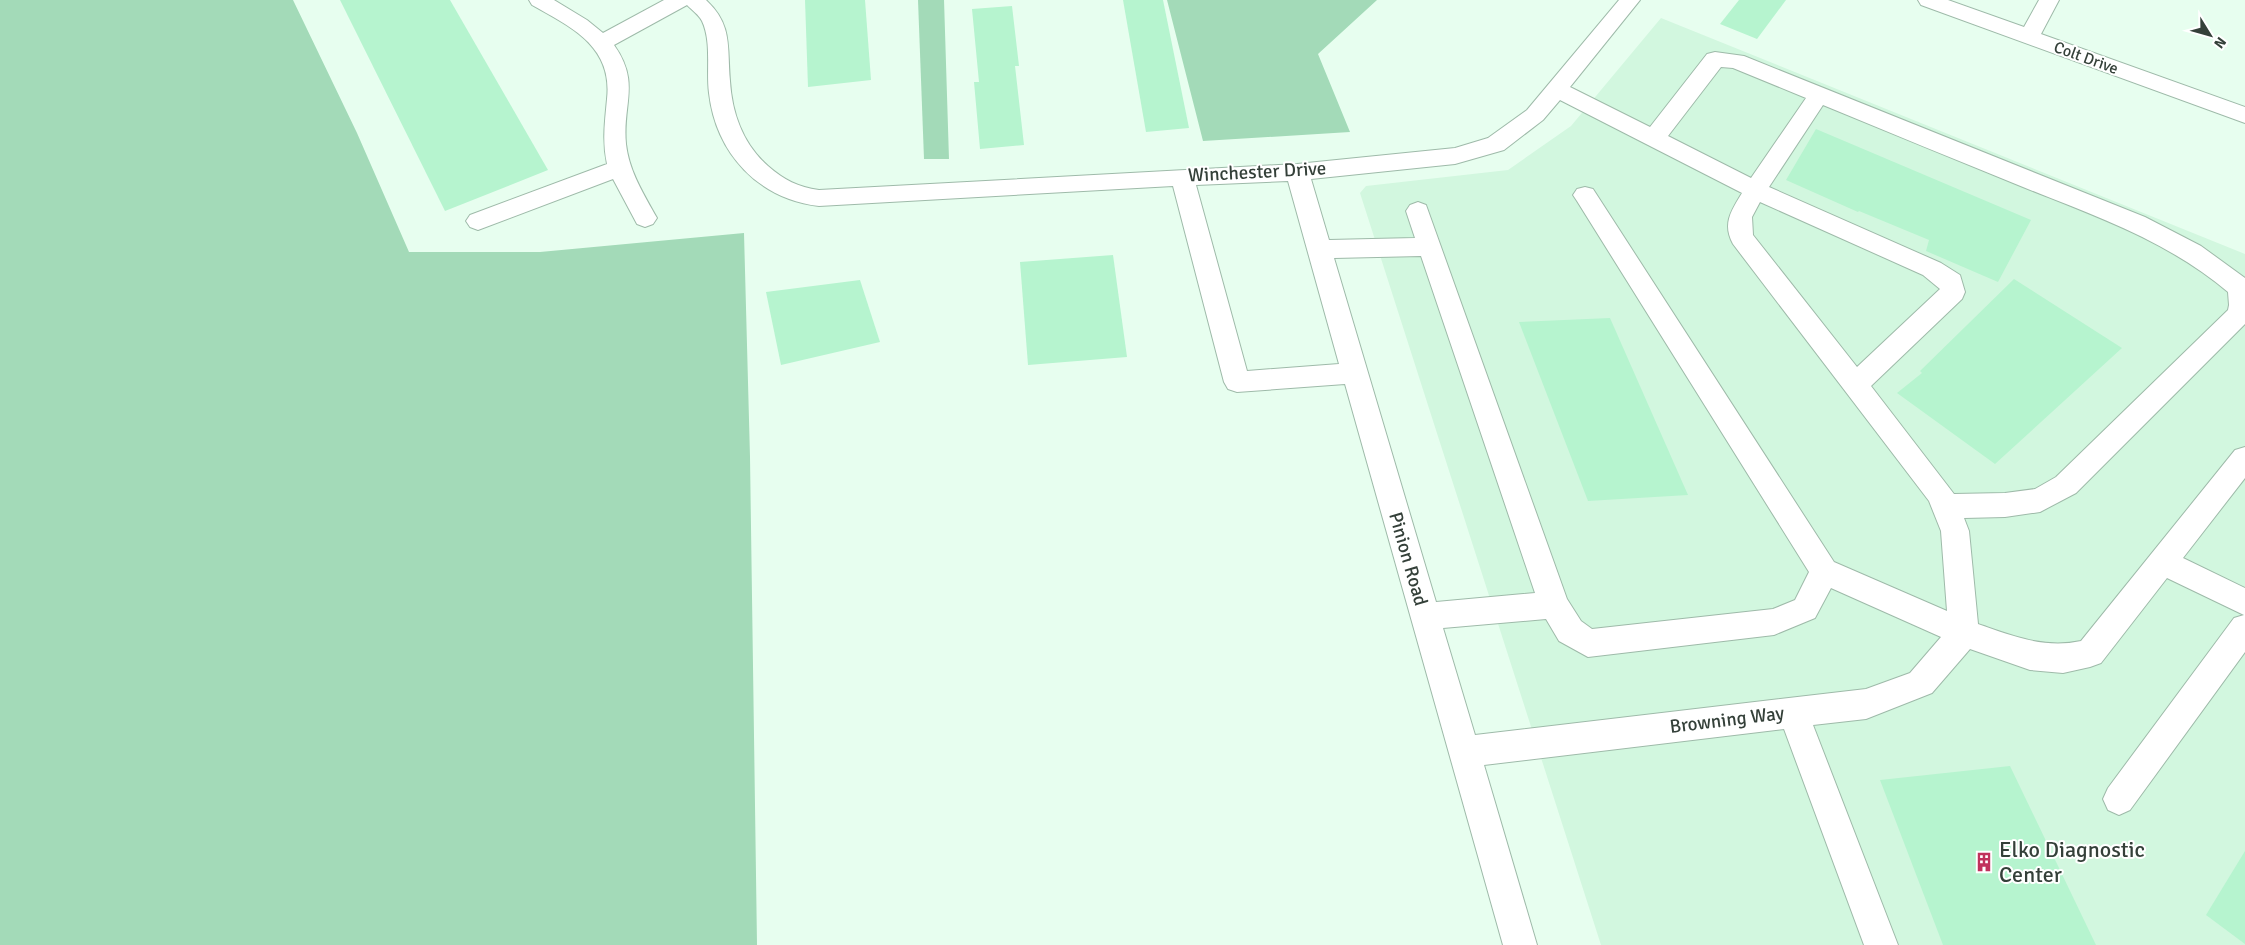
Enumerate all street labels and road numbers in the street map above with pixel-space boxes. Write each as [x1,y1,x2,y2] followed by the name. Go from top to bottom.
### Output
[2051,37,2121,79] street label: Colt Drive
[1187,156,1327,188] street label: Winchester Drive
[1383,509,1433,609] street label: Pinion Road
[1668,701,1786,739] street label: Browning Way

